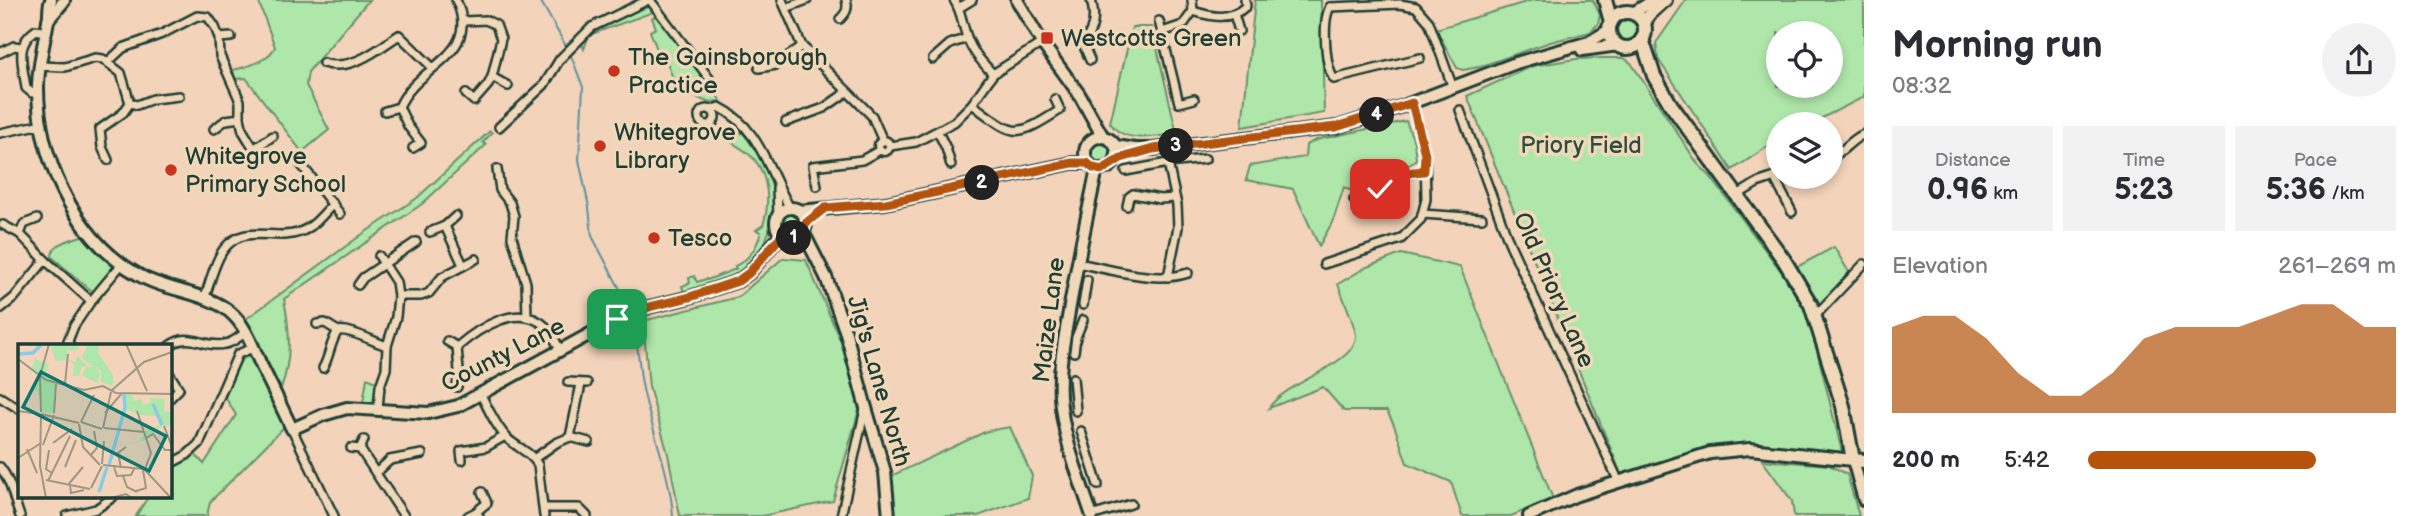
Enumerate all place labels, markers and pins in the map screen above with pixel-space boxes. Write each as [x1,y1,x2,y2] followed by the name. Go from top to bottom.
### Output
[1061,24,1241,53] place label: Westcotts Green
[1039,30,1055,46] marker: Westcotts Green
[628,43,828,100] place label: The Gainsborough Practice
[606,63,622,79] marker: The Gainsborough Practice
[1360,97,1394,132] pin: 4
[614,118,736,175] place label: Whitegrove Library
[1158,128,1194,164] pin: 3
[592,138,608,154] marker: Whitegrove Library
[185,142,346,199] place label: Whitegrove Primary School
[1350,159,1410,219] pin
[163,162,179,178] marker: Whitegrove Primary School
[964,166,1000,200] pin: 2
[776,220,812,256] pin: 1
[668,224,732,253] place label: Tesco
[646,230,662,246] marker: Tesco
[587,289,647,349] pin

